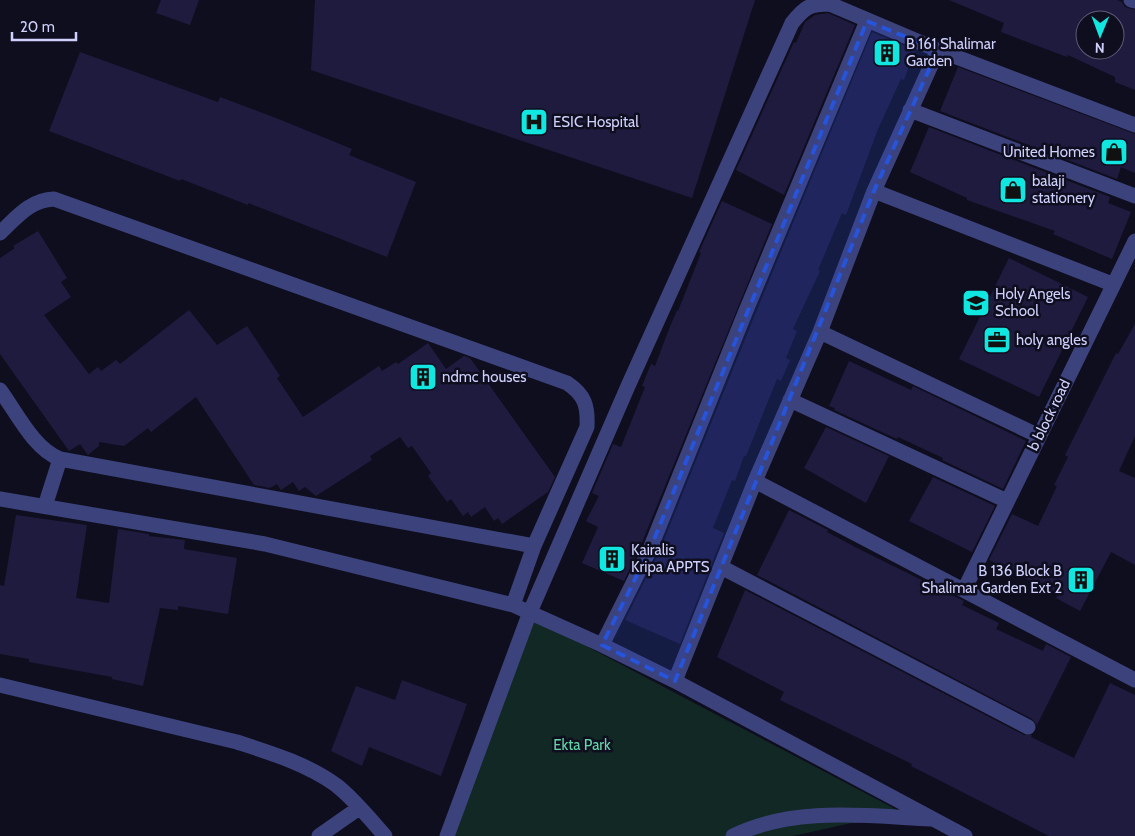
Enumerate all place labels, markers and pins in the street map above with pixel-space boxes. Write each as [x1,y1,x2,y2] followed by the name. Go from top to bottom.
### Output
[906,35,996,70] place label: B 161 Shalimar Garden
[872,38,902,68] building icon: B 161 Shalimar Garden
[519,107,549,137] hospital icon: ESIC Hospital
[553,113,639,131] place label: ESIC Hospital
[1099,137,1129,167] shop icon: United Homes
[1003,143,1095,161] place label: United Homes
[1032,172,1096,207] place label: balaji stationery
[998,175,1028,205] shop icon: balaji stationery
[995,285,1071,320] place label: Holy Angels School
[961,288,991,318] school or university icon: Holy Angels School
[982,325,1012,355] office icon: holy angles
[1016,331,1087,349] place label: holy angles
[408,362,438,392] building icon: ndmc houses
[442,368,526,386] place label: ndmc houses
[631,541,710,576] place label: Kairalis Kripa APPTS
[597,544,627,574] building icon: Kairalis Kripa APPTS
[922,562,1062,597] place label: B 136 Block B Shalimar Garden Ext 2
[1066,565,1096,595] building icon: B 136 Block B Shalimar Garden Ext 2

